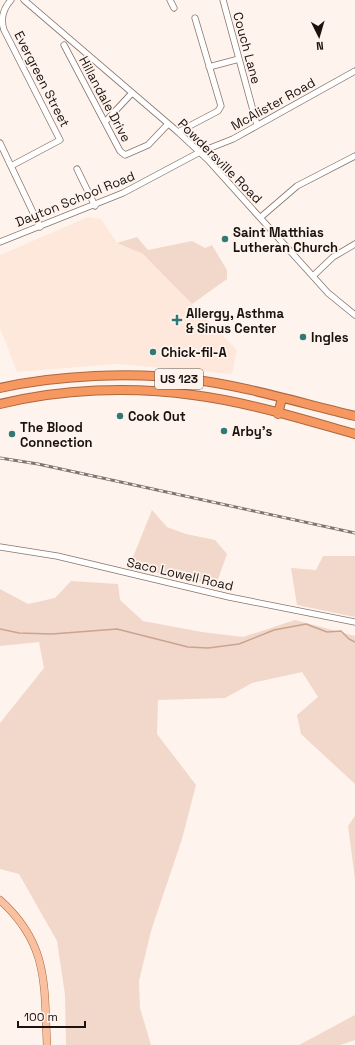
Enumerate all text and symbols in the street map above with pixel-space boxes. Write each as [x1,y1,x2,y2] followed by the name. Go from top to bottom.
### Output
[229,10,265,86] street label: Couch Lane
[299,16,339,56] north arrow
[10,28,74,130] street label: Evergreen Street
[316,39,324,53] text: N
[75,53,135,145] street label: Hillandale Drive
[228,74,318,134] street label: McAlister Road
[174,115,266,207] street label: Powdersville Road
[13,167,137,231] street label: Dayton School Road
[233,224,338,256] place label: Saint Matthias Lutheran Church
[220,234,230,244] marker: Saint Matthias Lutheran Church
[186,305,284,337] place label: Allergy, Asthma & Sinus Center
[171,314,183,326] marker: Allergy, Asthma & Sinus Center
[311,329,349,346] place label: Ingles
[298,332,308,342] marker: Ingles
[161,344,227,361] place label: Chick-fil-A
[148,347,158,357] marker: Chick-fil-A
[155,369,203,389] road number: US 123
[128,408,186,425] place label: Cook Out
[115,411,125,421] marker: Cook Out
[20,419,93,451] place label: The Blood Connection
[232,423,272,440] place label: Arby's
[219,426,229,436] marker: Arby's
[7,429,17,439] marker: The Blood Connection
[125,553,235,595] street label: Saco Lowell Road
[18,1003,85,1029] scale bar
[24,1009,58,1025] text: 100 m

